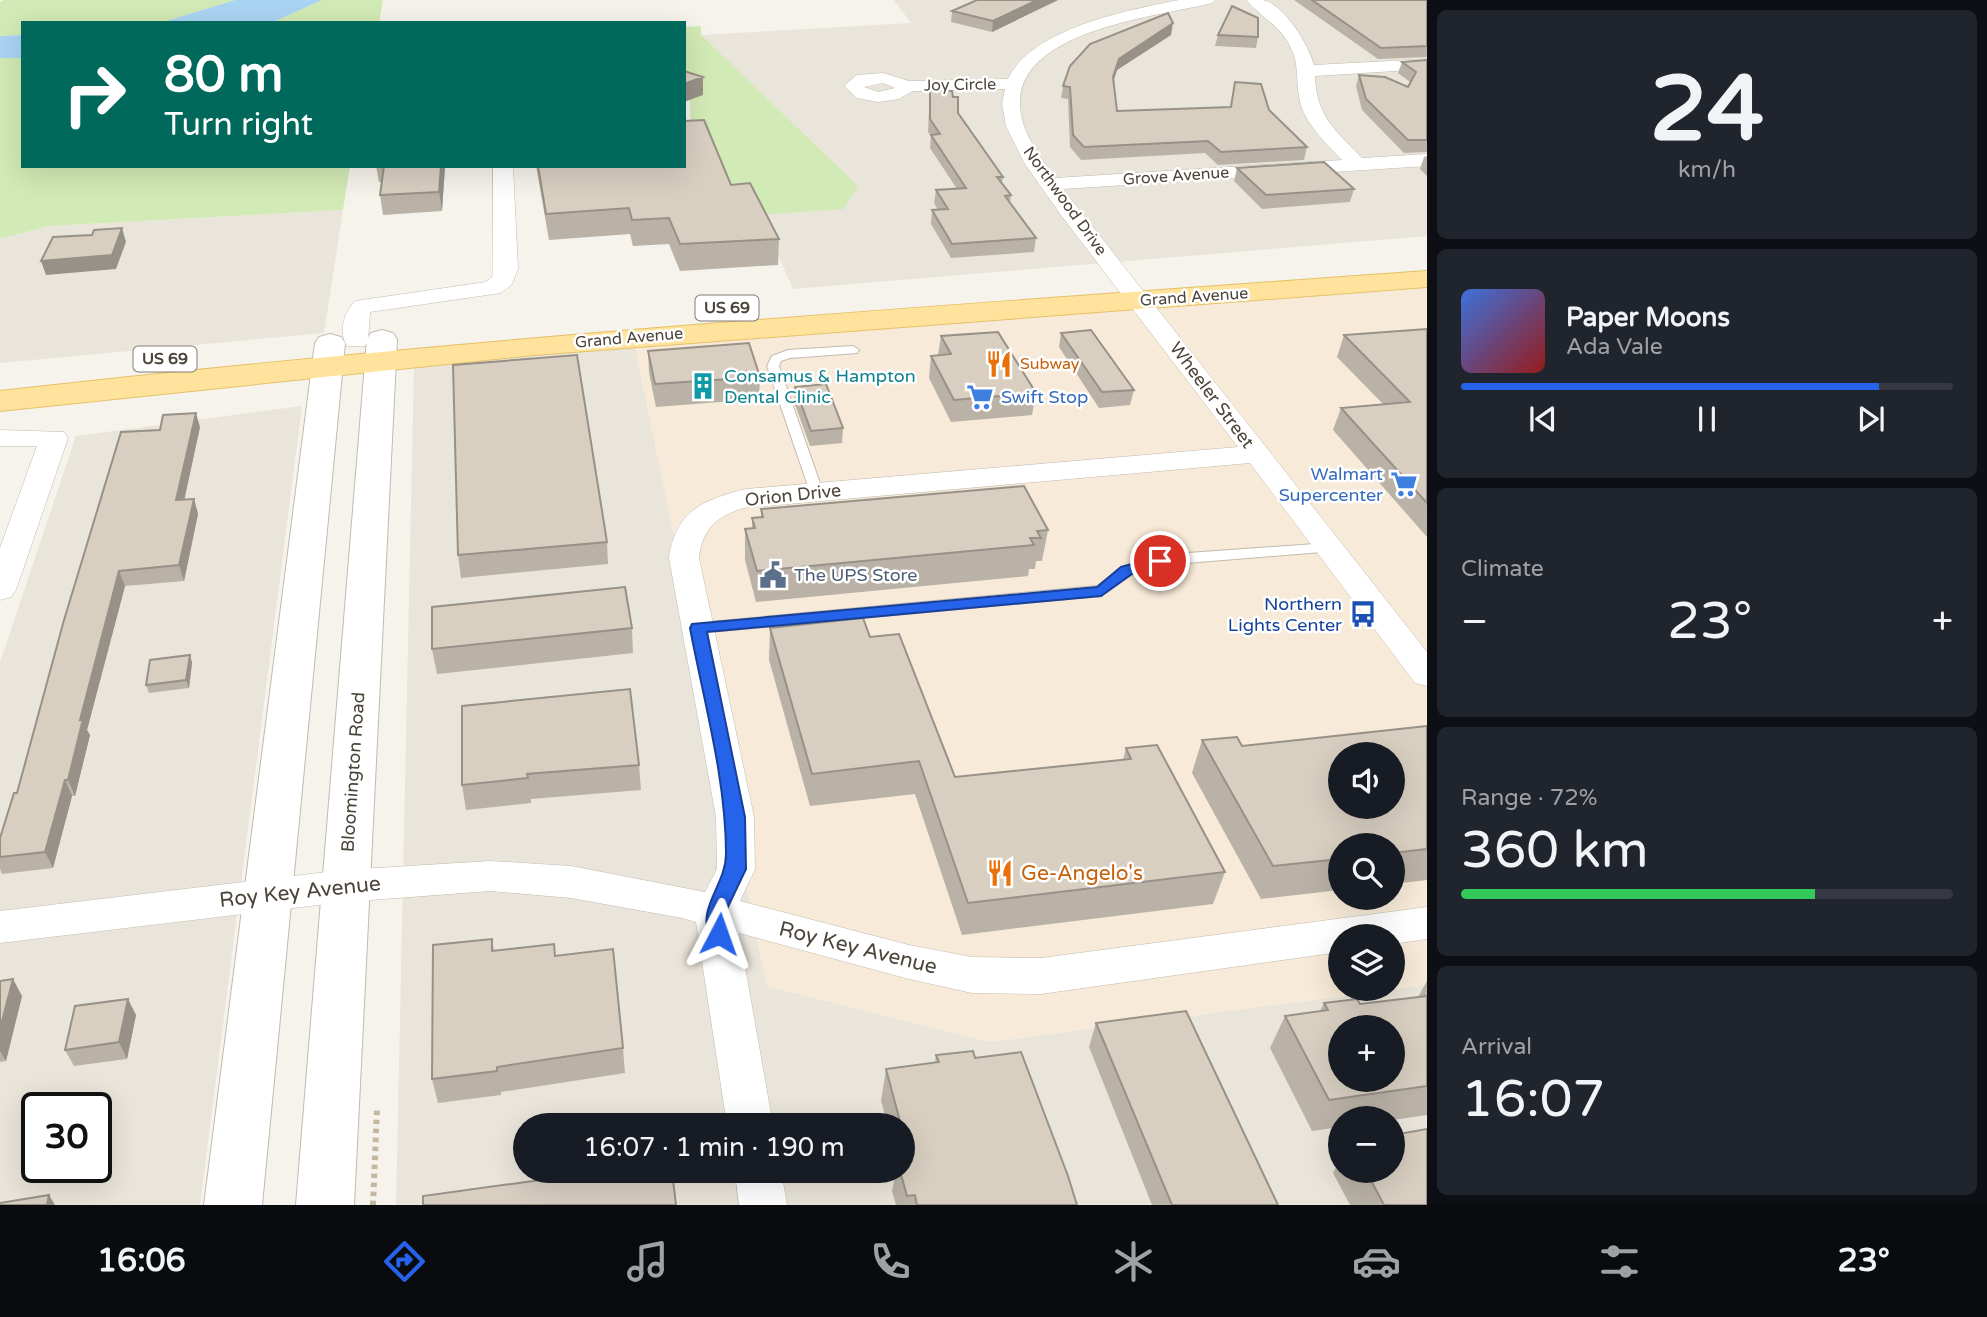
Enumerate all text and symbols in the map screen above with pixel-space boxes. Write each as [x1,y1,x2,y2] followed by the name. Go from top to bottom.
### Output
[164,46,283,105] text: 80 m
[49,49,140,140] icon: right
[1650,55,1764,165] text: 24
[924,74,996,96] street label: Joy Circle
[164,106,313,144] text: Turn right
[1019,143,1111,259] street label: Northwood Drive
[1678,156,1736,184] text: km/h
[1122,162,1230,190] street label: Grove Avenue
[1139,283,1249,311] street label: Grand Avenue
[696,296,758,320] road number: US 69
[1566,302,1730,333] text: Paper Moons
[574,323,684,353] street label: Grand Avenue
[1566,333,1663,361] text: Ada Vale
[1165,338,1259,453] street label: Wheeler Street
[134,346,196,372] road number: US 69
[984,349,1014,379] restaurant icon: Subway
[1020,354,1080,374] place label: Subway
[724,365,916,408] place label: Consamus & Hampton Dental Clinic
[688,371,718,401] building icon: Consamus & Hampton Dental Clinic
[965,382,995,412] supermarket icon: Swift Stop
[1001,386,1088,408] place label: Swift Stop
[1524,400,1562,438] icon: previous
[1688,400,1726,438] icon: pause
[1852,400,1890,438] icon: next
[1279,463,1383,506] place label: Walmart Supercenter
[1389,469,1419,499] supermarket icon: Walmart Supercenter
[744,479,842,511] street label: Orion Drive
[1130,531,1190,591] pin
[1141,542,1179,580] icon: arrive
[1461,555,1544,583] text: Climate
[758,560,788,590] public building icon: The UPS Store
[794,564,917,586] place label: The UPS Store
[1667,590,1752,653] text: 23°
[1228,593,1342,636] place label: Northern Lights Center
[1348,599,1378,629] bus stop icon: Northern Lights Center
[1461,599,1488,645] text: −
[1932,599,1953,645] text: +
[336,691,370,853] street label: Bloomington Road
[1328,742,1405,1183] map controls
[1328,742,1405,819] button: sound
[1461,784,1597,812] text: Range · 72%
[1461,819,1649,882] text: 360 km
[1328,833,1405,910] button: search
[985,858,1015,888] restaurant icon: Ge-Angelo's
[1021,861,1143,886] place label: Ge-Angelo's
[218,871,382,913] street label: Roy Key Avenue
[682,897,756,971] position arrow
[776,916,940,980] street label: Roy Key Avenue
[1328,924,1405,1001] button: layers
[1328,1015,1405,1092] button: +
[1461,1033,1532,1061] text: Arrival
[1461,1068,1605,1131] text: 16:07
[21,1092,112,1183] speed limit sign: 30
[1328,1106,1405,1183] button: −
[583,1132,845,1163] text: 16:07 · 1 min · 190 m
[380,1237,429,1286] icon: directions
[623,1237,672,1286] icon: music
[866,1237,915,1286] icon: phone
[1109,1237,1158,1286] icon: climate
[1352,1237,1401,1286] icon: car
[1595,1237,1644,1286] icon: filters
[97,1242,186,1280] text: 16:06
[1838,1242,1890,1280] text: 23°

